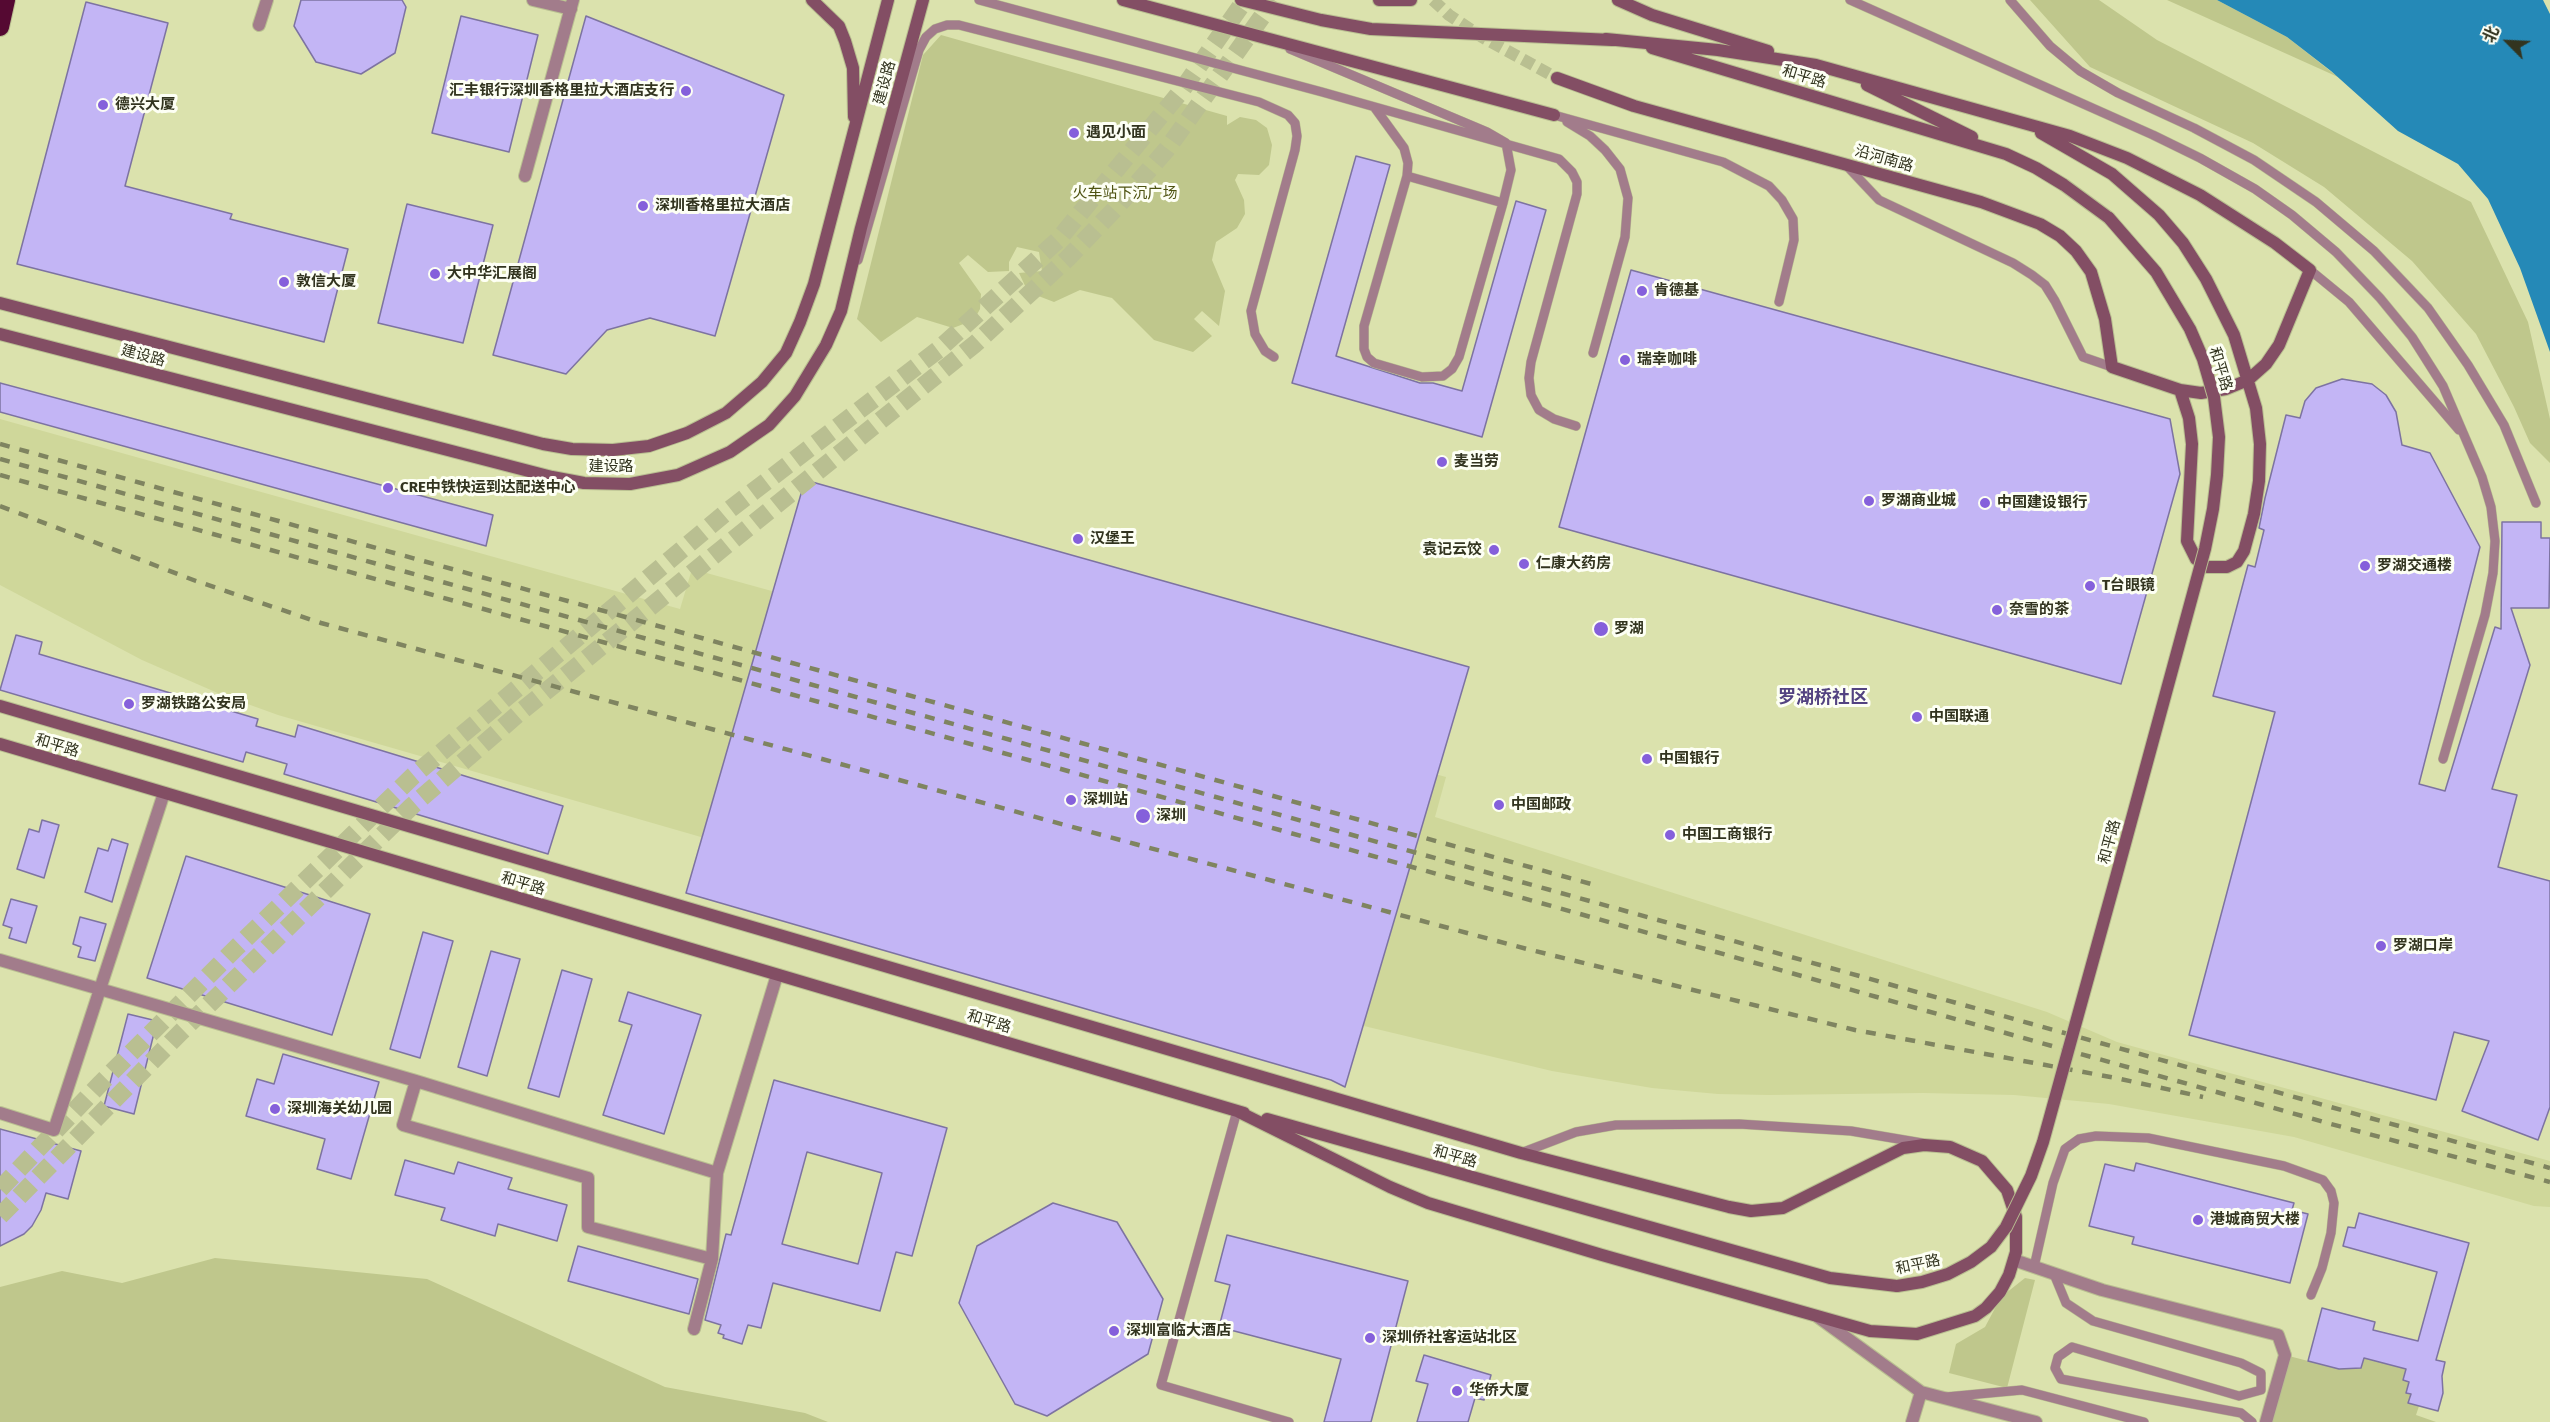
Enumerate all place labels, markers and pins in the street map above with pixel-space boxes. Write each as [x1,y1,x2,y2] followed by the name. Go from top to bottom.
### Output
[449,82,674,100] place label: 汇丰银行深圳香格里拉大酒店支行
[679,84,693,98] marker: 汇丰银行深圳香格里拉大酒店支行
[115,96,175,114] place label: 德兴大厦
[96,98,110,112] marker: 德兴大厦
[1086,124,1146,142] place label: 遇见小面
[1067,126,1081,140] marker: 遇见小面
[655,197,790,215] place label: 深圳香格里拉大酒店
[636,199,650,213] marker: 深圳香格里拉大酒店
[447,265,537,283] place label: 大中华汇展阁
[428,267,442,281] marker: 大中华汇展阁
[296,273,356,291] place label: 敦信大厦
[277,275,291,289] marker: 敦信大厦
[1654,282,1699,300] place label: 肯德基
[1635,284,1649,298] marker: 肯德基
[1637,351,1697,369] place label: 瑞幸咖啡
[1618,353,1632,367] marker: 瑞幸咖啡
[1454,453,1499,471] place label: 麦当劳
[1435,455,1449,469] marker: 麦当劳
[400,479,576,497] place label: CRE中铁快运到达配送中心
[381,481,395,495] marker: CRE中铁快运到达配送中心
[1881,492,1956,510] place label: 罗湖商业城
[1862,494,1876,508] marker: 罗湖商业城
[1997,494,2087,512] place label: 中国建设银行
[1978,496,1992,510] marker: 中国建设银行
[1090,530,1135,548] place label: 汉堡王
[1071,532,1085,546] marker: 汉堡王
[1422,541,1482,559] place label: 袁记云饺
[1487,543,1501,557] marker: 袁记云饺
[1536,555,1611,573] place label: 仁康大药房
[1517,557,1531,571] marker: 仁康大药房
[2377,557,2452,575] place label: 罗湖交通楼
[2358,559,2372,573] marker: 罗湖交通楼
[2102,577,2155,595] place label: T台眼镜
[2083,579,2097,593] marker: T台眼镜
[2009,601,2069,619] place label: 奈雪的茶
[1990,603,2004,617] marker: 奈雪的茶
[1592,620,1610,638] marker: 罗湖
[1614,620,1644,638] place label: 罗湖
[141,695,246,713] place label: 罗湖铁路公安局
[122,697,136,711] marker: 罗湖铁路公安局
[1929,708,1989,726] place label: 中国联通
[1910,710,1924,724] marker: 中国联通
[1659,750,1719,768] place label: 中国银行
[1640,752,1654,766] marker: 中国银行
[1083,791,1128,809] place label: 深圳站
[1064,793,1078,807] marker: 深圳站
[1511,796,1571,814] place label: 中国邮政
[1492,798,1506,812] marker: 中国邮政
[1134,807,1152,825] marker: 深圳
[1156,807,1186,825] place label: 深圳
[1682,826,1772,844] place label: 中国工商银行
[1663,828,1677,842] marker: 中国工商银行
[2393,937,2453,955] place label: 罗湖口岸
[2374,939,2388,953] marker: 罗湖口岸
[287,1100,392,1118] place label: 深圳海关幼儿园
[268,1102,282,1116] marker: 深圳海关幼儿园
[2210,1211,2300,1229] place label: 港城商贸大楼
[2191,1213,2205,1227] marker: 港城商贸大楼
[1126,1322,1231,1340] place label: 深圳富临大酒店
[1107,1324,1121,1338] marker: 深圳富临大酒店
[1382,1329,1517,1347] place label: 深圳侨社客运站北区
[1363,1331,1377,1345] marker: 深圳侨社客运站北区
[1469,1382,1529,1400] place label: 华侨大厦
[1450,1384,1464,1398] marker: 华侨大厦

